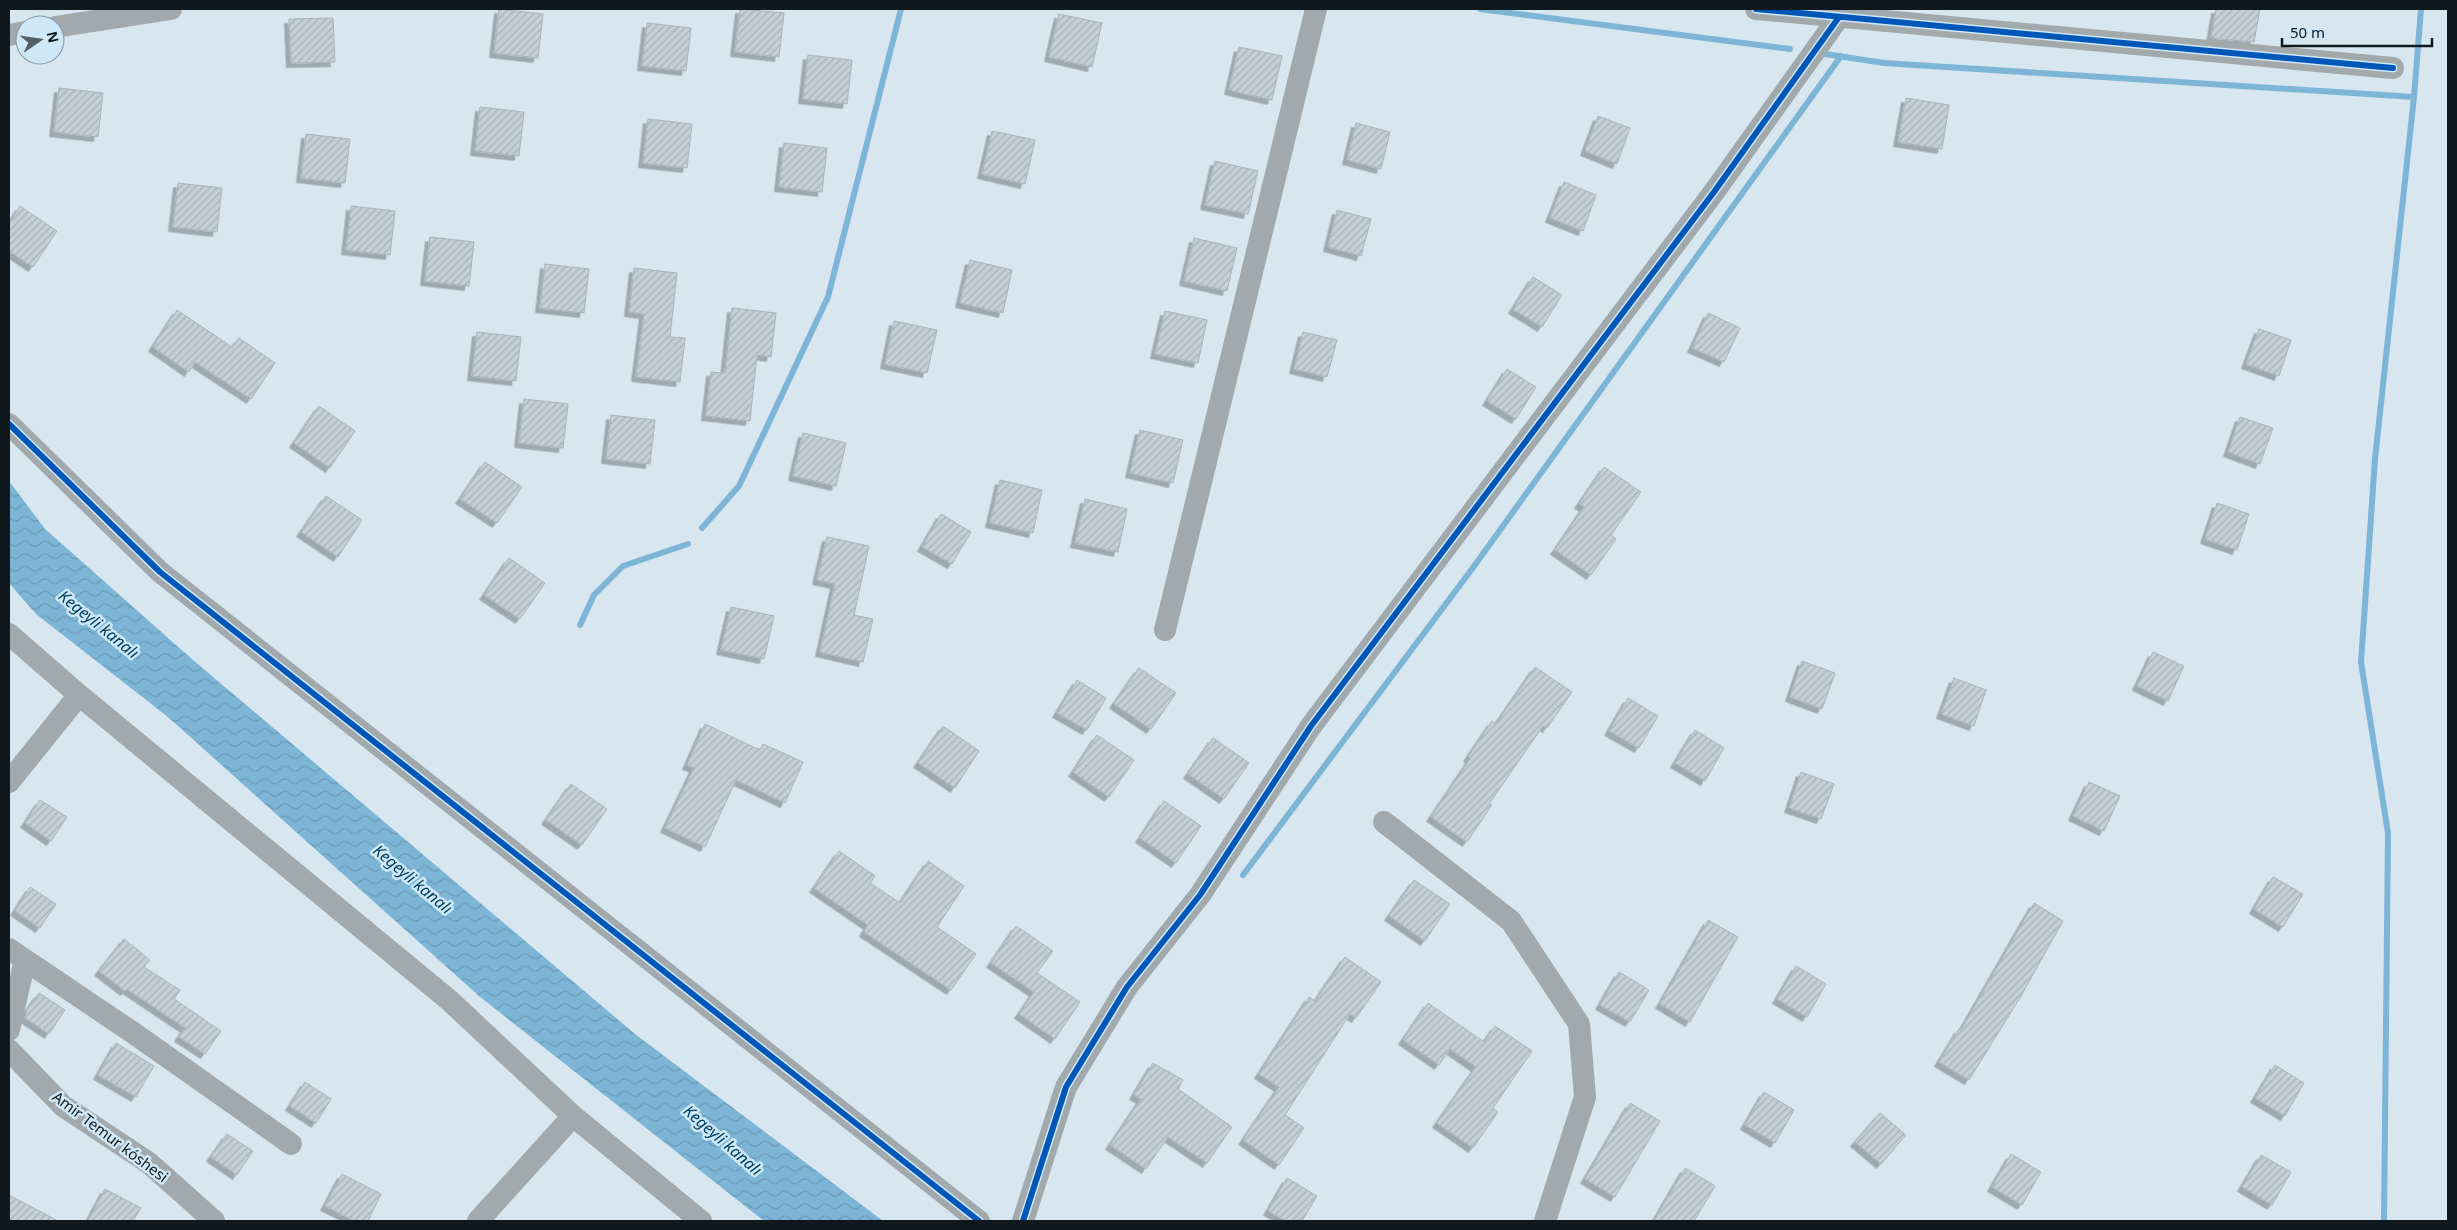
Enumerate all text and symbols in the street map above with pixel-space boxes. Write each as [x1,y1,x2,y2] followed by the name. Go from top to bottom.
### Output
[15,15,65,65] north arrow
[2282,15,2432,47] scale bar
[2290,22,2325,42] text: 50 m
[43,29,64,45] text: N
[54,585,144,663] water label: Kegeyli kanalı
[369,839,457,919] water label: Kegeyli kanalı
[49,1086,172,1186] street label: Amir Temur kóshesi
[679,1100,767,1180] water label: Kegeyli kanalı

